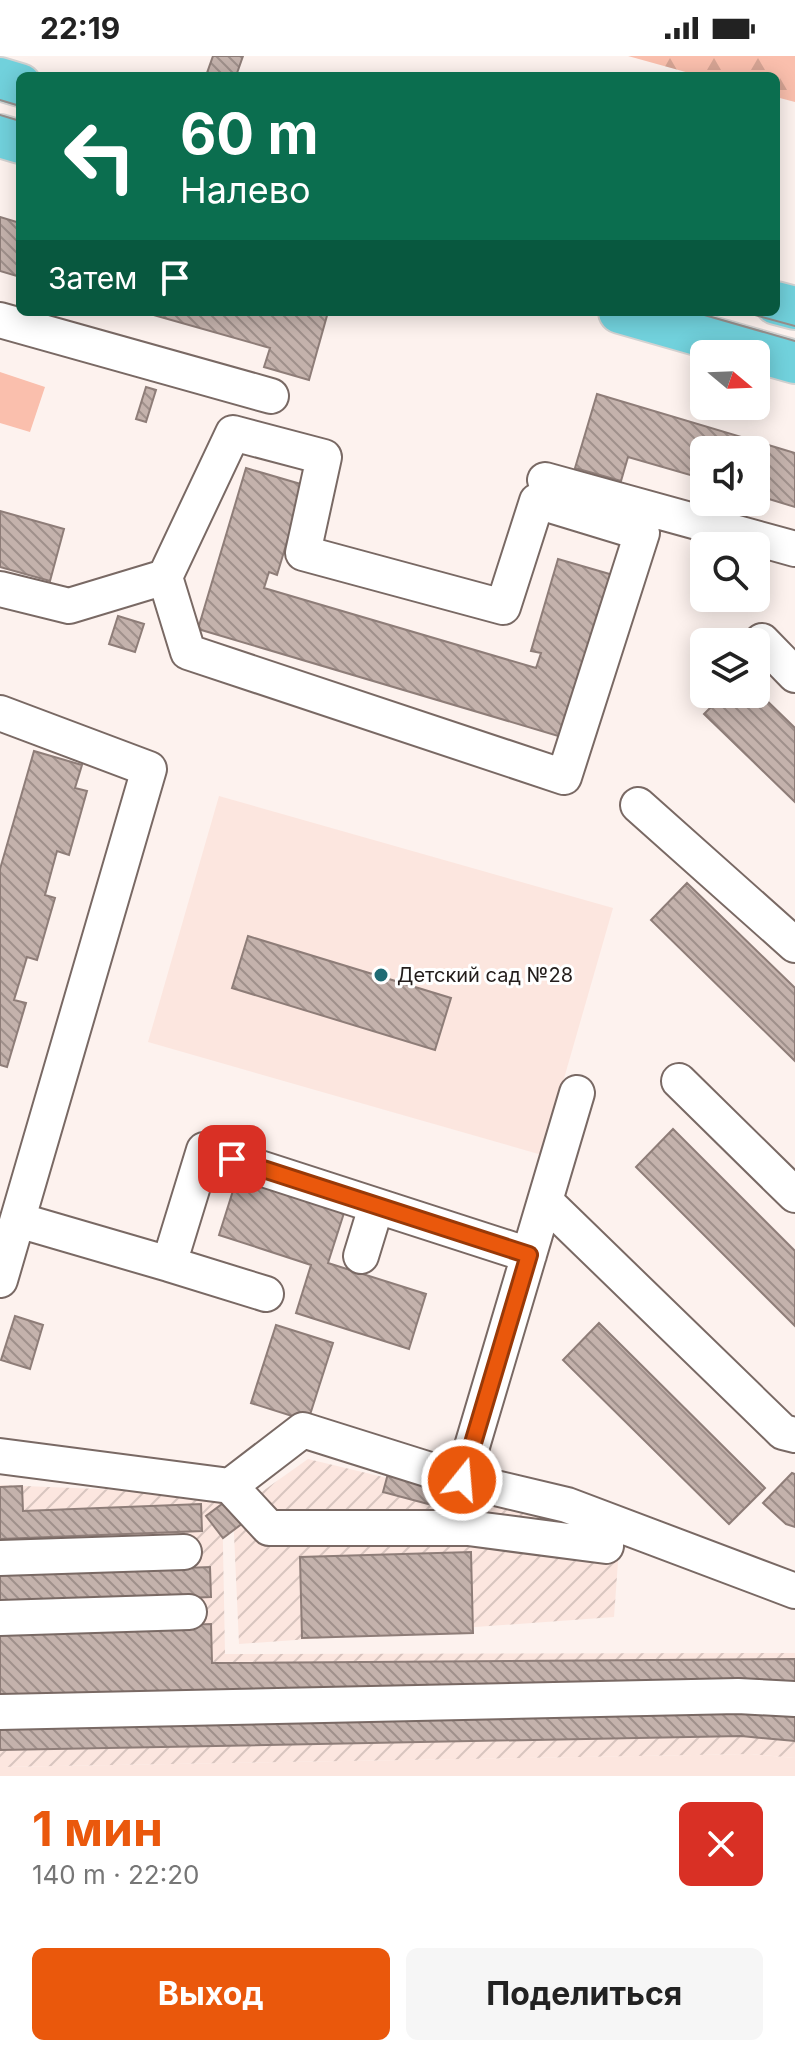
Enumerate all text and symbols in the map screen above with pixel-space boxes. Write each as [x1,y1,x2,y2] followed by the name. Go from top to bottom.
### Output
[40,10,120,46] text: 22:19
[180,100,319,168] text: 60 m
[48,104,152,208] icon: left
[180,168,311,212] text: Налево
[153,256,197,300] icon: arrive
[48,260,137,296] text: Затем
[690,340,770,420] north arrow
[690,340,770,708] map controls
[690,436,770,516] button: sound
[690,532,770,612] button: search
[690,628,770,708] button: layers
[397,963,573,987] place label: Детский сад №28
[372,966,390,984] marker: Детский сад №28
[198,1125,266,1193] pin
[210,1137,254,1181] icon: arrive
[420,1438,504,1522] position arrow
[32,1799,163,1858] text: 1 мин
[679,1802,763,1886] button: close
[32,1859,199,1890] text: 140 m · 22:20
[32,1948,390,2040] button: Выход
[406,1948,763,2040] button: Поделиться

